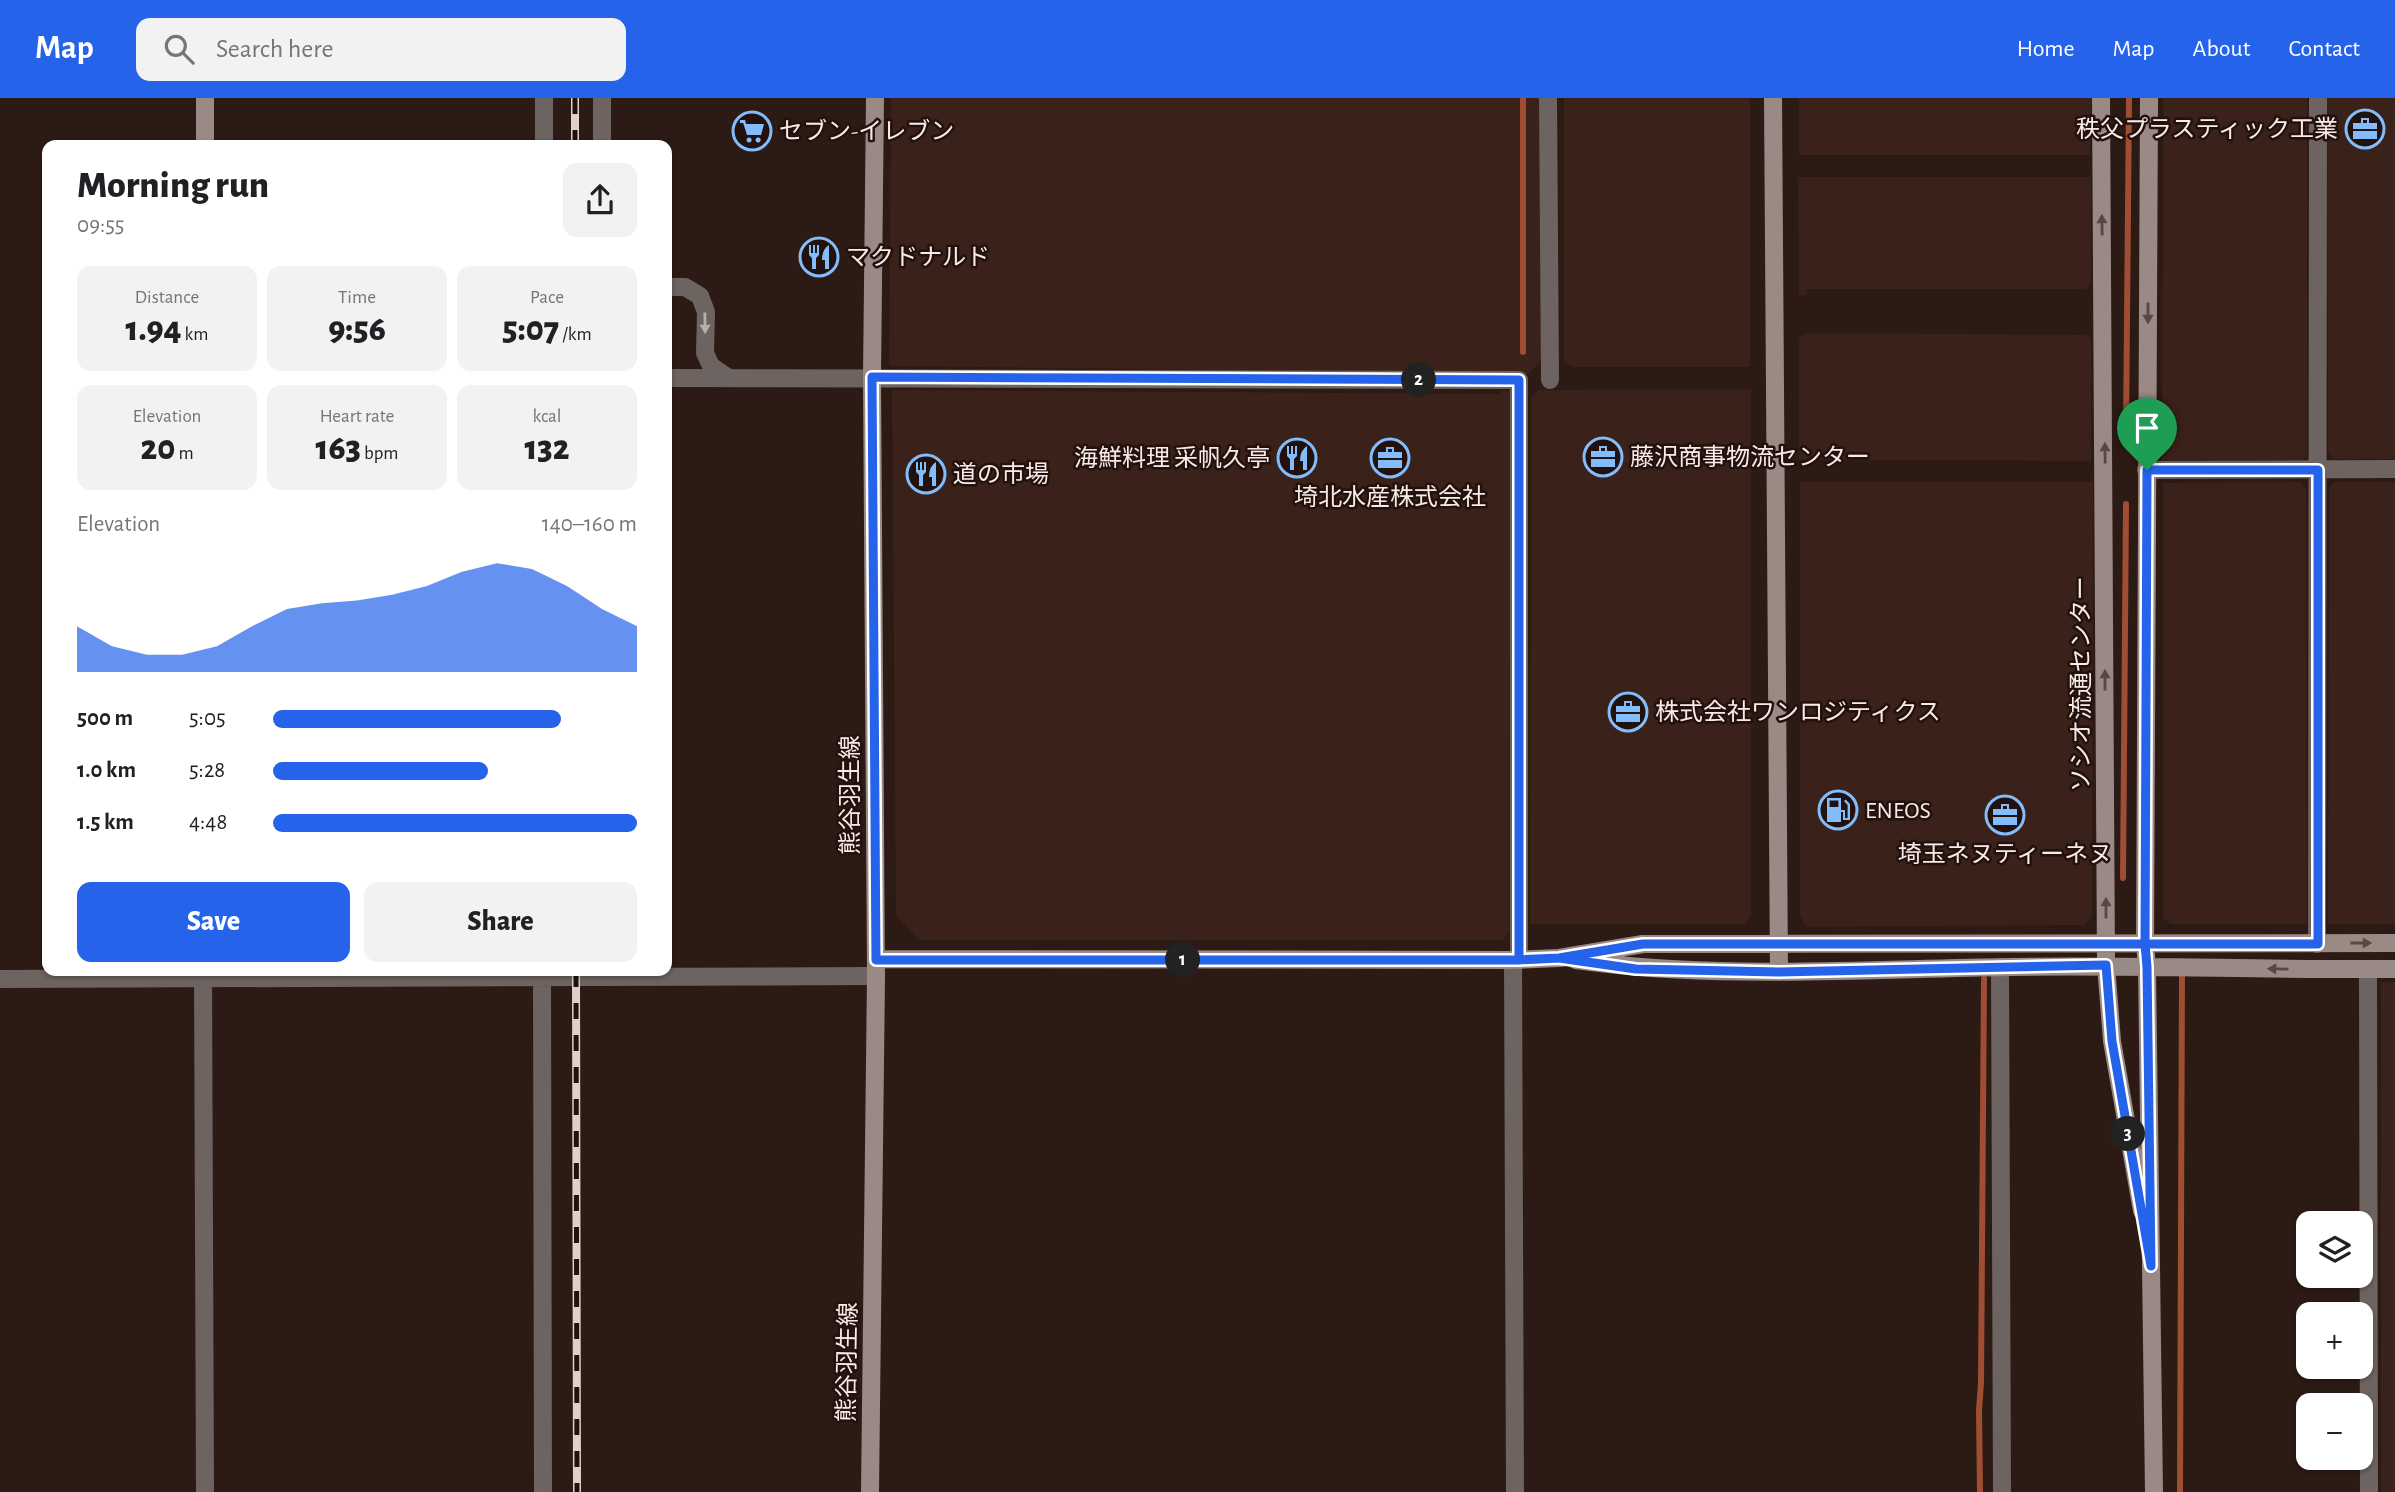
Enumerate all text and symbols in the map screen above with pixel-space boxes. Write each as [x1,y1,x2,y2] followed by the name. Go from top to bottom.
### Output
[136,18,626,81] search box
[160,30,198,68] icon: search
[35,32,94,65] text: Map
[216,36,334,62] text: Search here
[2017,37,2075,61] text: Home
[2113,37,2155,61] text: Map
[2193,37,2250,61] text: About
[2288,37,2360,61] text: Contact
[2344,108,2386,150] office icon: 秩父プラスティック工業
[731,110,773,152] supermarket icon: セブン-イレブン
[2076,116,2338,142] place label: 秩父プラスティック工業
[779,118,954,144] place label: セブン-イレブン
[563,163,637,237] button: share
[77,167,269,205] text: Morning run
[77,214,124,237] text: 09:55
[2096,214,2108,236] one-way arrow
[798,236,840,278] restaurant icon: マクドナルド
[846,245,990,270] place label: マクドナルド
[135,288,199,307] text: Distance
[338,288,376,307] text: Time
[530,288,564,307] text: Pace
[2142,302,2153,324] one-way arrow
[126,312,181,347] text: 1.94
[328,312,386,347] text: 9:56
[502,312,559,347] text: 5:07
[700,312,711,334] one-way arrow
[181,325,208,344] text: km
[559,325,592,344] text: /km
[1402,362,1436,398] pin: 2
[1414,370,1423,389] text: 2
[2117,398,2177,470] pin
[133,407,201,426] text: Elevation
[320,407,394,426] text: Heart rate
[533,407,561,426] text: kcal
[2128,409,2166,447] icon: arrive
[140,431,175,466] text: 20
[316,431,361,466] text: 163
[524,431,570,466] text: 132
[1582,436,1624,478] office icon: 藤沢商事物流センター
[1276,437,1318,479] restaurant icon: 海鮮料理 采帆久亭
[1369,437,1411,479] office icon: 埼北水産株式会社
[2099,442,2110,464] one-way arrow
[175,444,194,463] text: m
[361,444,399,463] text: bpm
[1630,444,1870,470] place label: 藤沢商事物流センター
[1074,445,1270,471] place label: 海鮮料理 采帆久亭
[905,453,947,495] restaurant icon: 道の市場
[953,461,1049,487] place label: 道の市場
[1294,484,1486,510] place label: 埼北水産株式会社
[77,513,160,536] text: Elevation
[542,513,637,536] text: 140–160 m
[2068,576,2094,792] street label: ソシオ流通センター
[2099,669,2111,691] one-way arrow
[1607,691,1649,733] office icon: 株式会社ワンロジティクス
[1655,699,1941,725] place label: 株式会社ワンロジティクス
[77,707,133,730] text: 500 m
[189,707,226,730] text: 5:05
[837,735,863,855] street label: 熊谷羽生線
[77,759,136,782] text: 1.0 km
[189,759,225,782] text: 5:28
[1817,789,1859,831] fuel station icon: ENEOS
[1984,794,2026,836] office icon: 埼玉ネヌティーネヌ
[1865,799,1931,823] place label: ENEOS
[77,811,134,834] text: 1.5 km
[189,811,227,834] text: 4:48
[1898,841,2112,867] place label: 埼玉ネヌティーネヌ
[77,882,350,962] button: Save
[364,882,637,962] button: Share
[2100,897,2112,919] one-way arrow
[2350,937,2372,949] one-way arrow
[1166,942,1200,978] pin: 1
[1179,950,1186,969] text: 1
[2267,963,2289,974] one-way arrow
[2110,1116,2146,1152] pin: 3
[2123,1124,2132,1143] text: 3
[2296,1211,2373,1470] map controls
[2296,1211,2373,1288] button: layers
[833,1302,861,1422] street label: 熊谷羽生線
[2296,1302,2373,1379] button: +
[2296,1393,2373,1470] button: −

